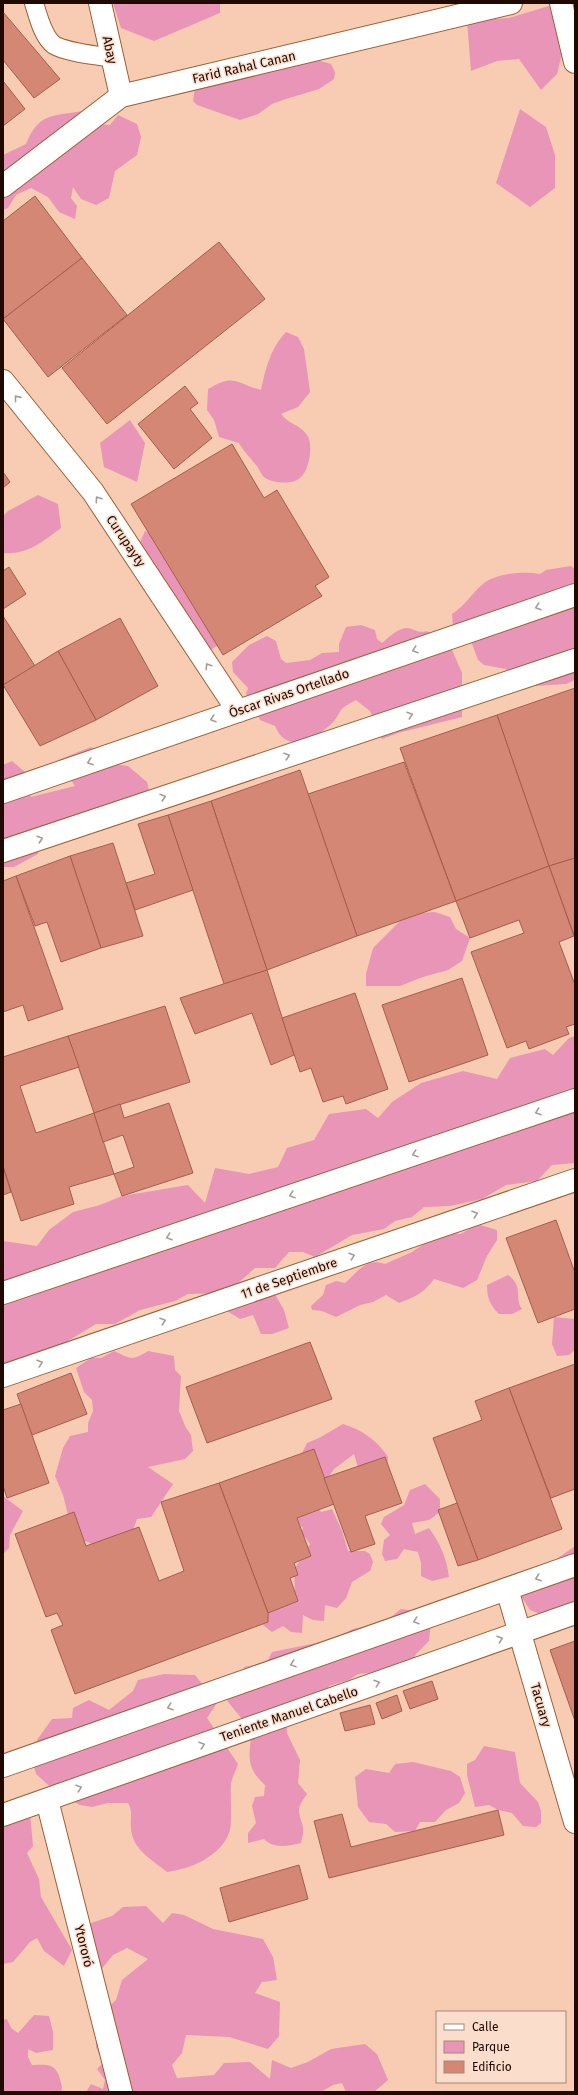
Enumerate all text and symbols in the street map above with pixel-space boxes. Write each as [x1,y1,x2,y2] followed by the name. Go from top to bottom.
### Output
[100,35,121,66] street label: Abay
[191,48,297,86] street label: Farid Rahal Canan
[15,395,22,403] one-way arrow
[96,497,103,504] one-way arrow
[103,512,149,570] street label: Curupayty
[535,603,542,611] one-way arrow
[412,645,419,653] one-way arrow
[206,664,213,671] one-way arrow
[227,665,351,721] street label: Óscar Rivas Ortellado
[406,711,413,720] one-way arrow
[209,714,216,723] one-way arrow
[283,752,290,761] one-way arrow
[87,757,94,765] one-way arrow
[160,794,167,802] one-way arrow
[36,835,43,843] one-way arrow
[535,1107,542,1116] one-way arrow
[412,1149,419,1157] one-way arrow
[288,1191,295,1199] one-way arrow
[471,1210,478,1219] one-way arrow
[165,1232,172,1241] one-way arrow
[348,1252,355,1261] one-way arrow
[239,1255,339,1301] street label: 11 de Septiembre
[159,1317,166,1326] one-way arrow
[36,1359,43,1368] one-way arrow
[535,1573,542,1582] one-way arrow
[412,1617,419,1625] one-way arrow
[496,1636,503,1644] one-way arrow
[289,1660,296,1668] one-way arrow
[374,1679,381,1687] one-way arrow
[528,1681,555,1729] street label: Tacuary
[218,1683,360,1745] street label: Teniente Manuel Cabello
[167,1703,174,1711] one-way arrow
[198,1741,205,1749] one-way arrow
[76,1784,83,1793] one-way arrow
[71,1923,97,1969] street label: Ytororó
[436,2011,566,2083] legend
[472,2020,499,2034] text: Calle
[472,2040,510,2054] text: Parque
[472,2060,512,2074] text: Edificio

